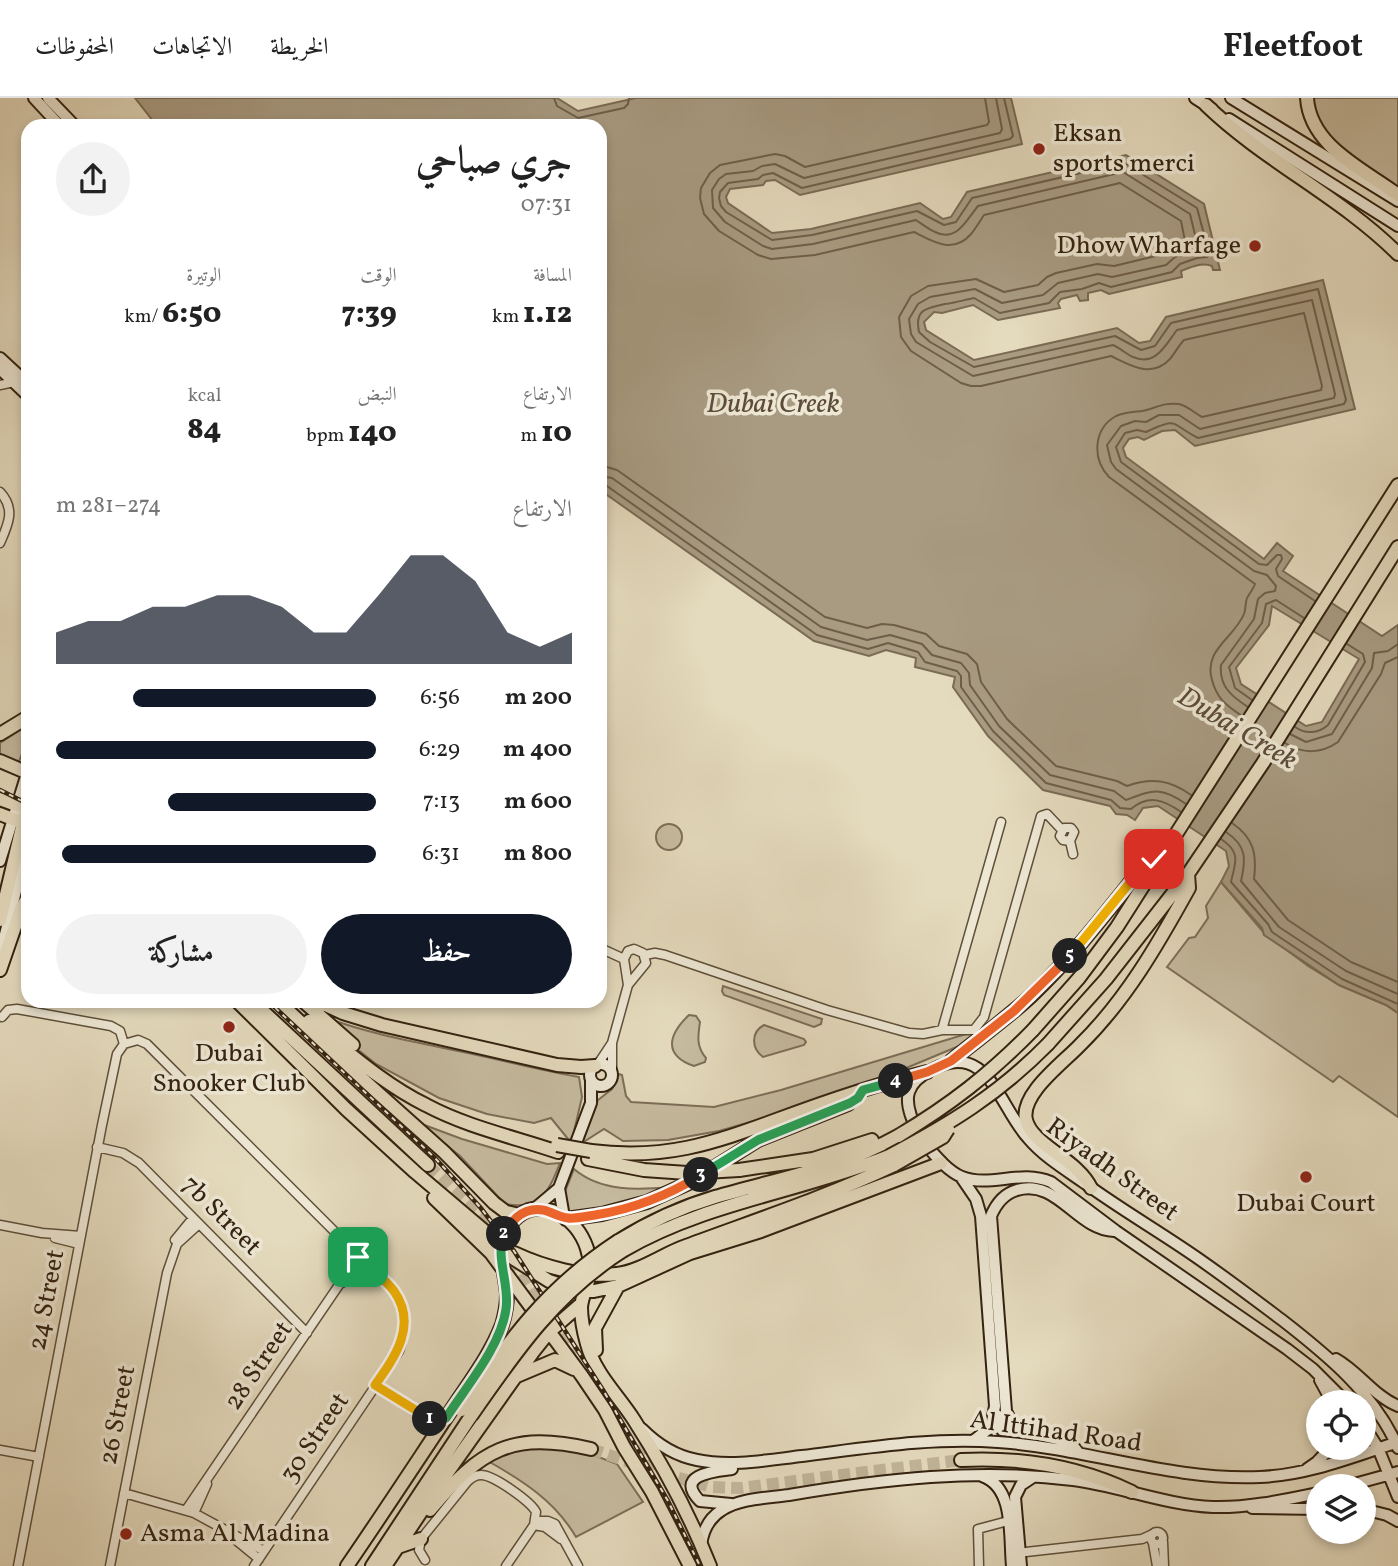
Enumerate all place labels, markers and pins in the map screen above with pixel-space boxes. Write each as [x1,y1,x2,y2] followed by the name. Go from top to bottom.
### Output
[1053,116,1195,182] place label: Eksan sports merci
[1031,141,1047,157] marker: Eksan sports merci
[1057,228,1241,264] place label: Dhow Wharfage
[1247,238,1263,254] marker: Dhow Wharfage
[1124,829,1184,889] pin
[1052,938,1088,974] pin: 5
[221,1019,237,1035] marker: Dubai Snooker Club
[152,1036,306,1102] place label: Dubai Snooker Club
[878,1063,914,1098] pin: 4
[684,1158,718,1192] pin: 3
[1298,1169,1314,1185] marker: Dubai Court
[1236,1186,1376,1222] place label: Dubai Court
[486,1216,522,1252] pin: 2
[328,1227,388,1287] pin
[412,1402,448,1436] pin: 1
[140,1516,330,1552] place label: Asma Al Madina
[118,1526,134,1542] marker: Asma Al Madina

